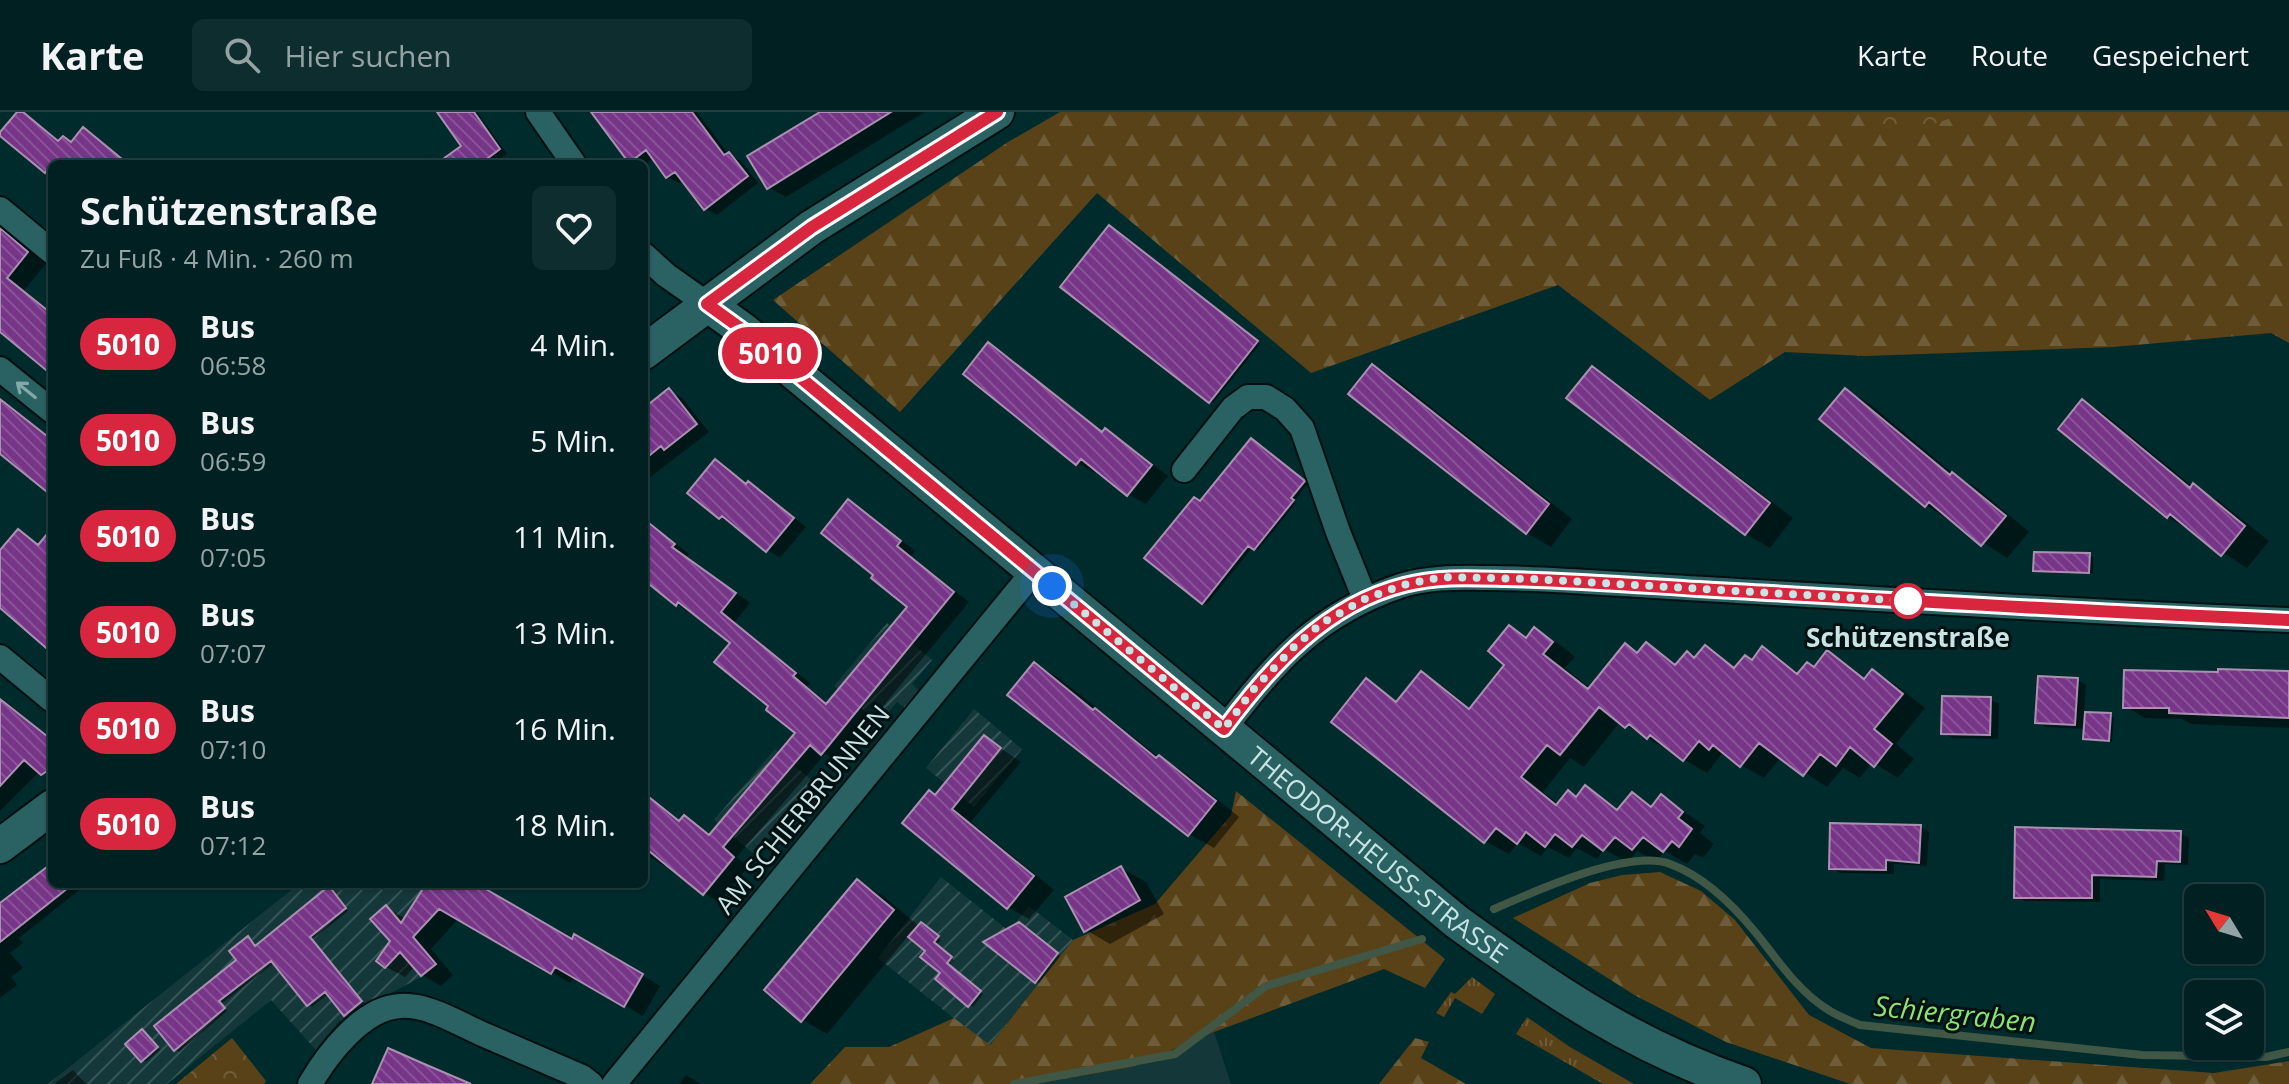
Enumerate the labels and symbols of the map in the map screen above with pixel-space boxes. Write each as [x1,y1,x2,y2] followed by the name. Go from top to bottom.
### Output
[714,327,826,379] line badge: 5010
[16,381,37,399] one-way arrow
[1032,566,1072,606] your location
[1891,584,1925,618] marker: Schützenstraße
[1806,619,2010,655] place label: Schützenstraße
[706,697,898,921] street label: AM SCHIERBRUNNEN
[1240,738,1515,971] street label: THEODOR-HEUSS-STRASSE
[2184,884,2264,964] north arrow
[1872,986,2038,1040] water label: Schiergraben

